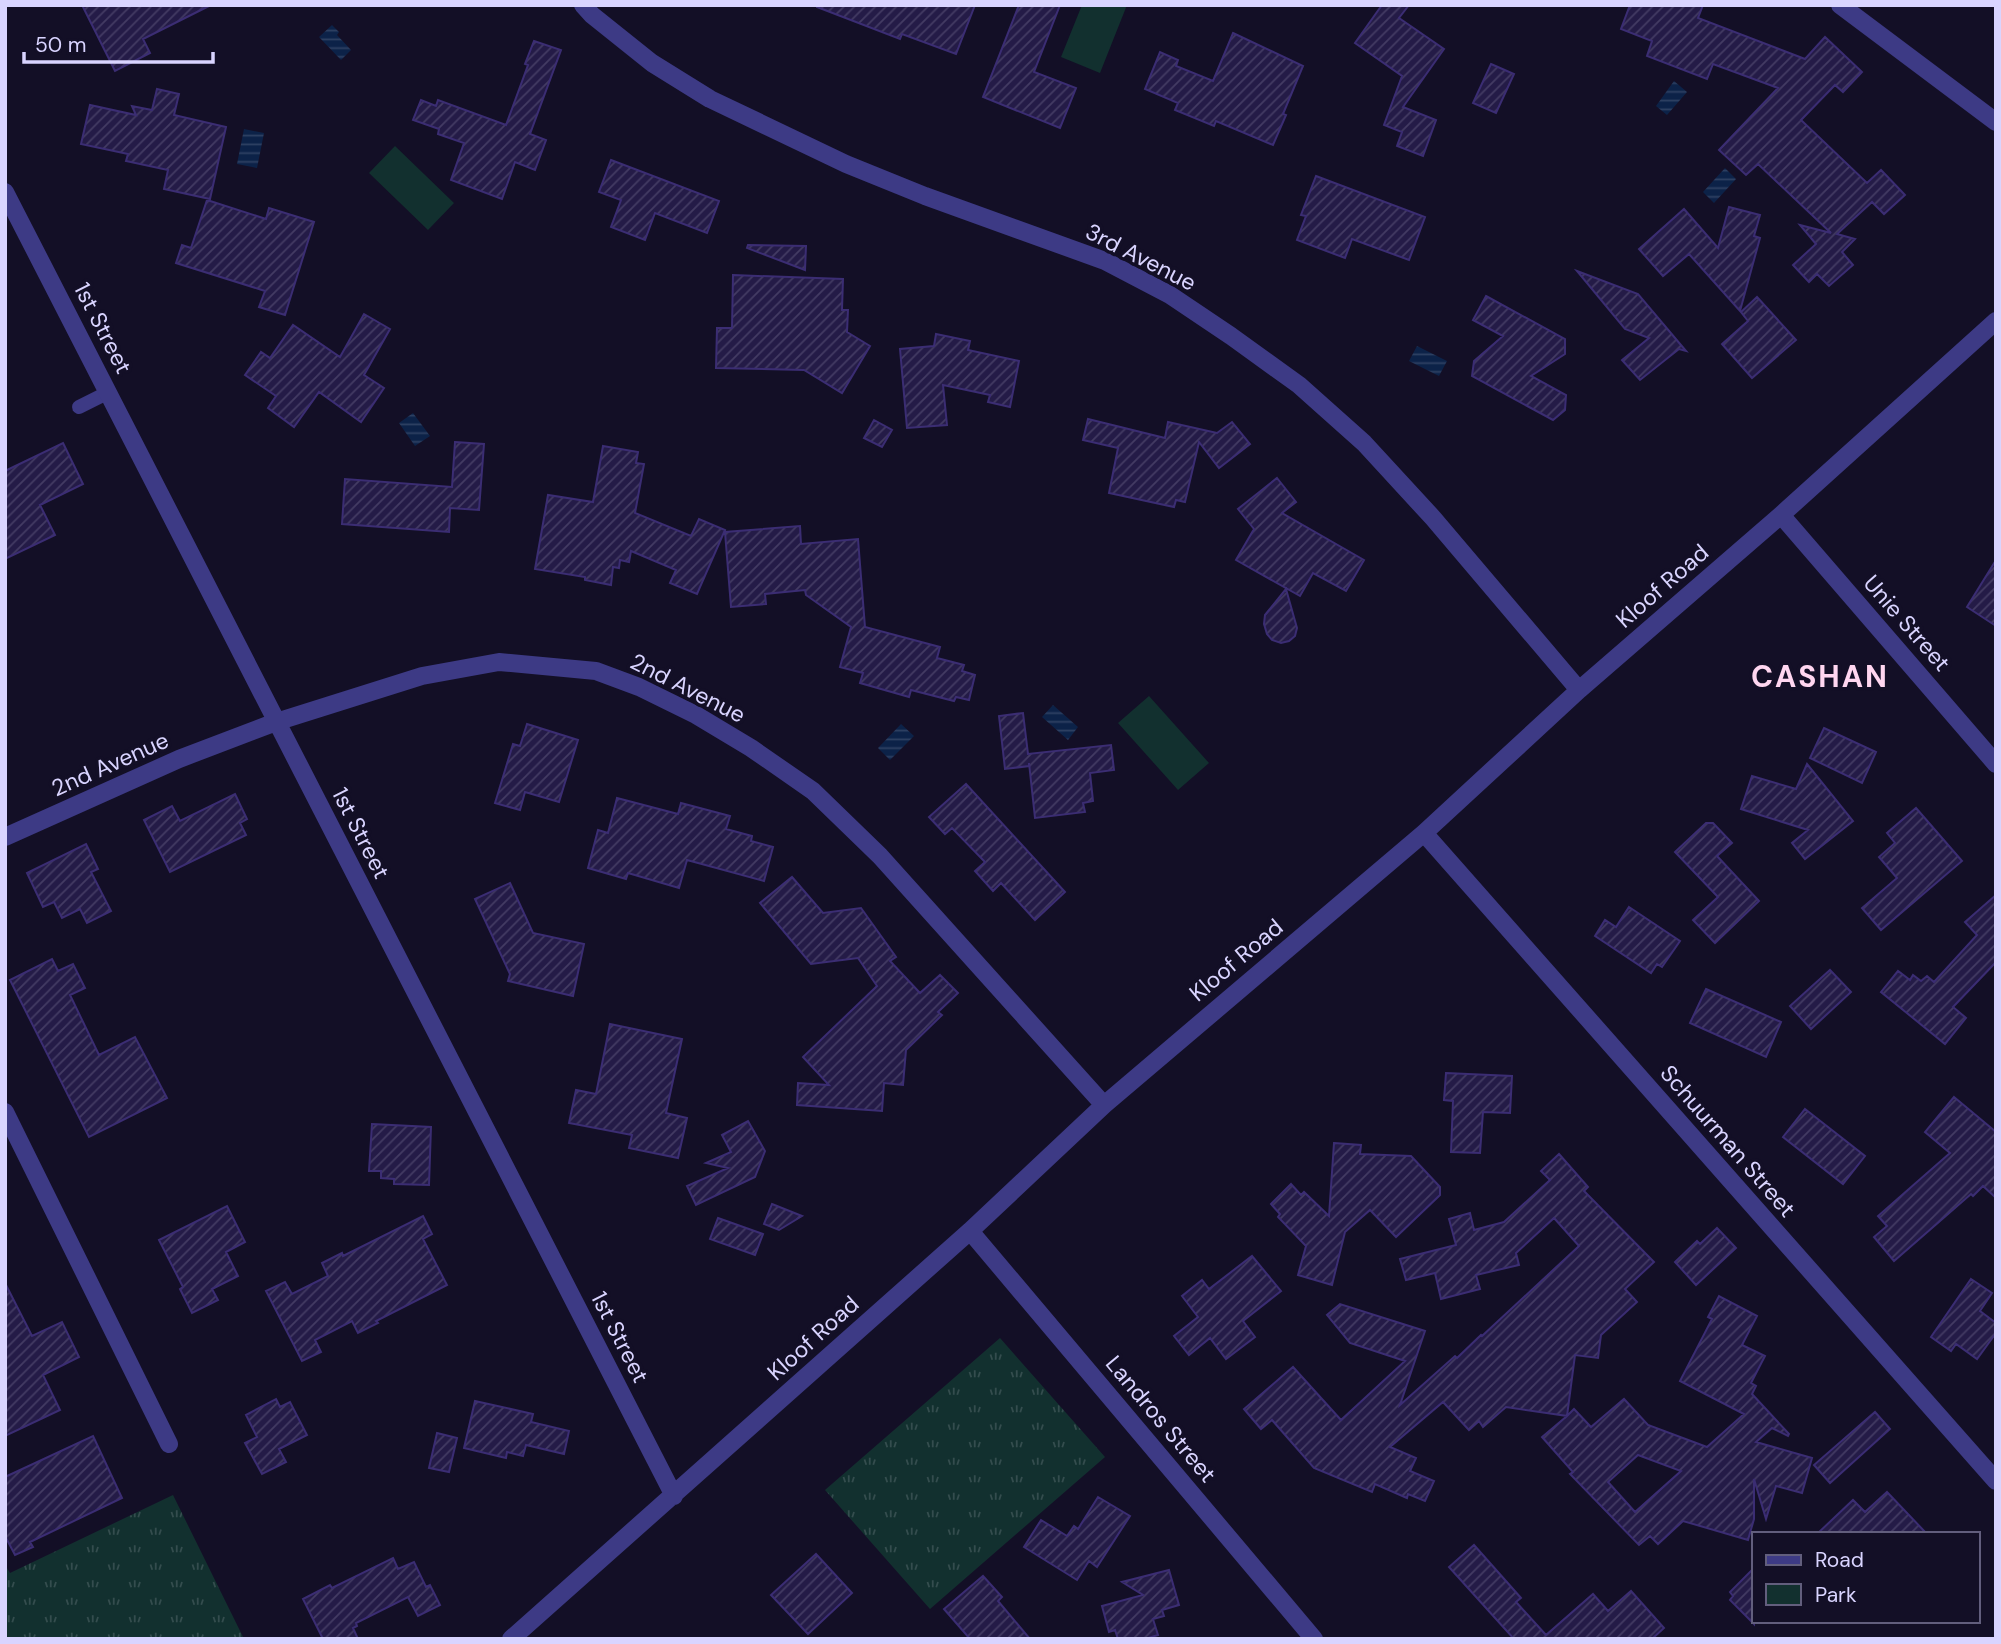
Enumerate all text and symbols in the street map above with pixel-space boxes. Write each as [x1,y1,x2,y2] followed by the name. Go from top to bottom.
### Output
[24,21,214,65] scale bar
[35,31,86,59] text: 50 m
[1081,216,1201,298] street label: 3rd Avenue
[67,277,139,379] street label: 1st Street
[1609,538,1715,634] street label: Kloof Road
[1857,569,1957,677] street label: Unie Street
[625,646,751,730] street label: 2nd Avenue
[1751,657,1889,696] district label: CASHAN
[47,725,173,803] street label: 2nd Avenue
[325,782,397,884] street label: 1st Street
[1183,912,1289,1008] street label: Kloof Road
[1654,1059,1802,1223] street label: Schuurman Street
[584,1286,656,1388] street label: 1st Street
[761,1289,865,1387] street label: Kloof Road
[1099,1349,1223,1489] street label: Landros Street
[1752,1532,1980,1623] legend
[1815,1546,1864,1574] text: Road
[1815,1581,1857,1609] text: Park

